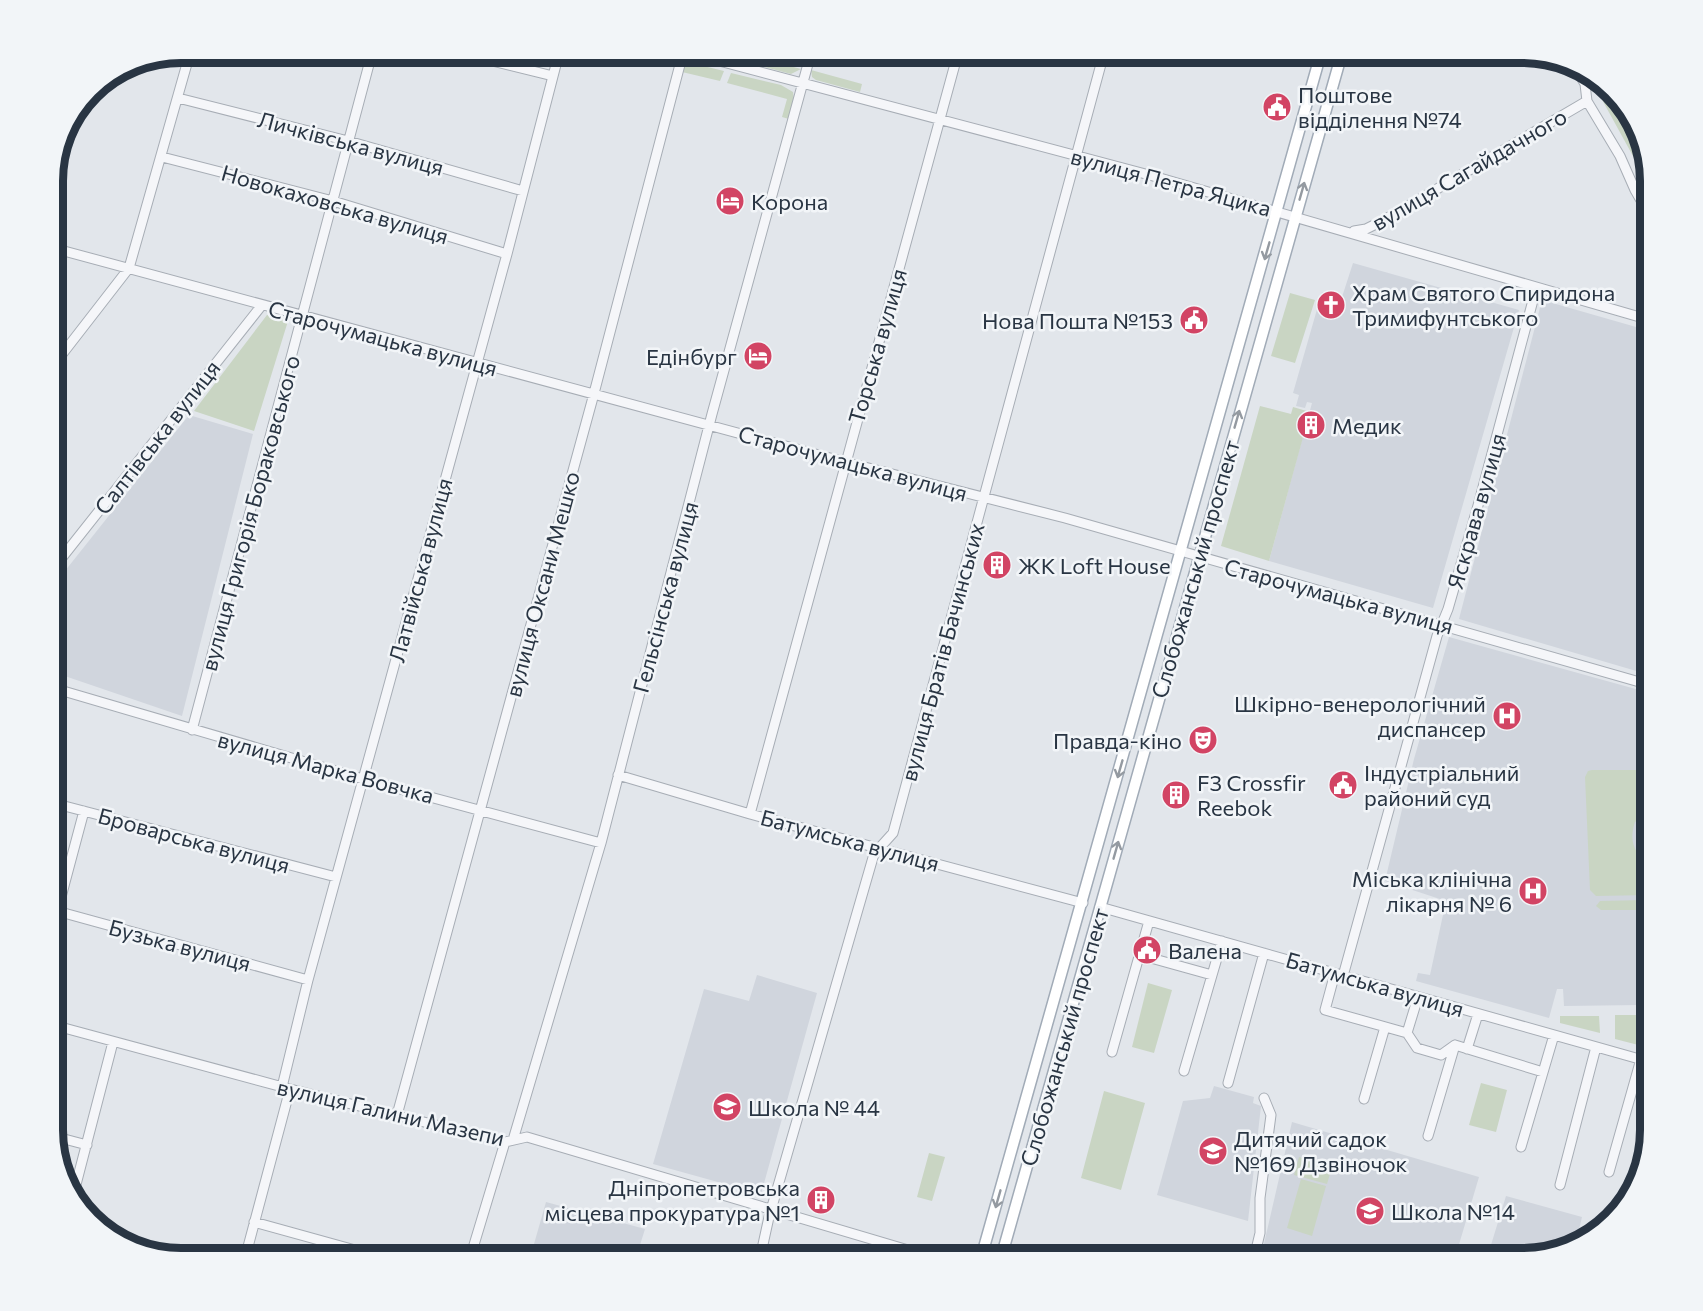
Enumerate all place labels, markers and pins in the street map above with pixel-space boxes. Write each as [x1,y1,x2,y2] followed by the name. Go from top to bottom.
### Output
[1298,81,1462,133] place label: Поштове відділення №74
[1261,91,1293,123] public building icon: Поштове відділення №74
[714,185,746,217] hotel icon: Корона
[751,188,828,215] place label: Корона
[1352,279,1615,331] place label: Храм Святого Спиридона Тримифунтського
[1315,289,1347,321] church icon: Храм Святого Спиридона Тримифунтського
[1178,304,1210,336] public building icon: Нова Пошта №153
[982,307,1173,334] place label: Нова Пошта №153
[742,340,774,372] hotel icon: Едінбург
[646,343,737,370] place label: Едінбург
[1295,409,1327,441] building icon: Медик
[1332,412,1402,439] place label: Медик
[981,549,1013,581] building icon: ЖК Loft House
[1018,552,1171,579] place label: ЖК Loft House
[1234,690,1486,742] place label: Шкірно-венерологічний диспансер
[1491,700,1523,732] hospital icon: Шкірно-венерологічний диспансер
[1187,724,1219,756] theatre icon: Правда-кіно
[1053,727,1182,754] place label: Правда-кіно
[1364,759,1519,811] place label: Індустріальний районий суд
[1197,769,1306,821] place label: F3 Crossfir Reebok
[1327,769,1359,801] public building icon: Індустріальний районий суд
[1160,779,1192,811] building icon: F3 Crossfir Reebok
[1352,865,1512,917] place label: Міська клінічна лікарня № 6
[1517,875,1549,907] hospital icon: Міська клінічна лікарня № 6
[1131,934,1163,966] public building icon: Валена
[1168,937,1242,964] place label: Валена
[711,1091,743,1123] school or university icon: Школа № 44
[748,1094,880,1121] place label: Школа № 44
[1234,1125,1408,1177] place label: Дитячий садок №169 Дзвіночок
[1197,1135,1229,1167] school or university icon: Дитячий садок №169 Дзвіночок
[545,1174,800,1226] place label: Дніпропетровська місцева прокуратура №1
[805,1184,837,1216] building icon: Дніпропетровська місцева прокуратура №1
[1354,1195,1386,1227] school or university icon: Школа №14
[1391,1198,1515,1225] place label: Школа №14

